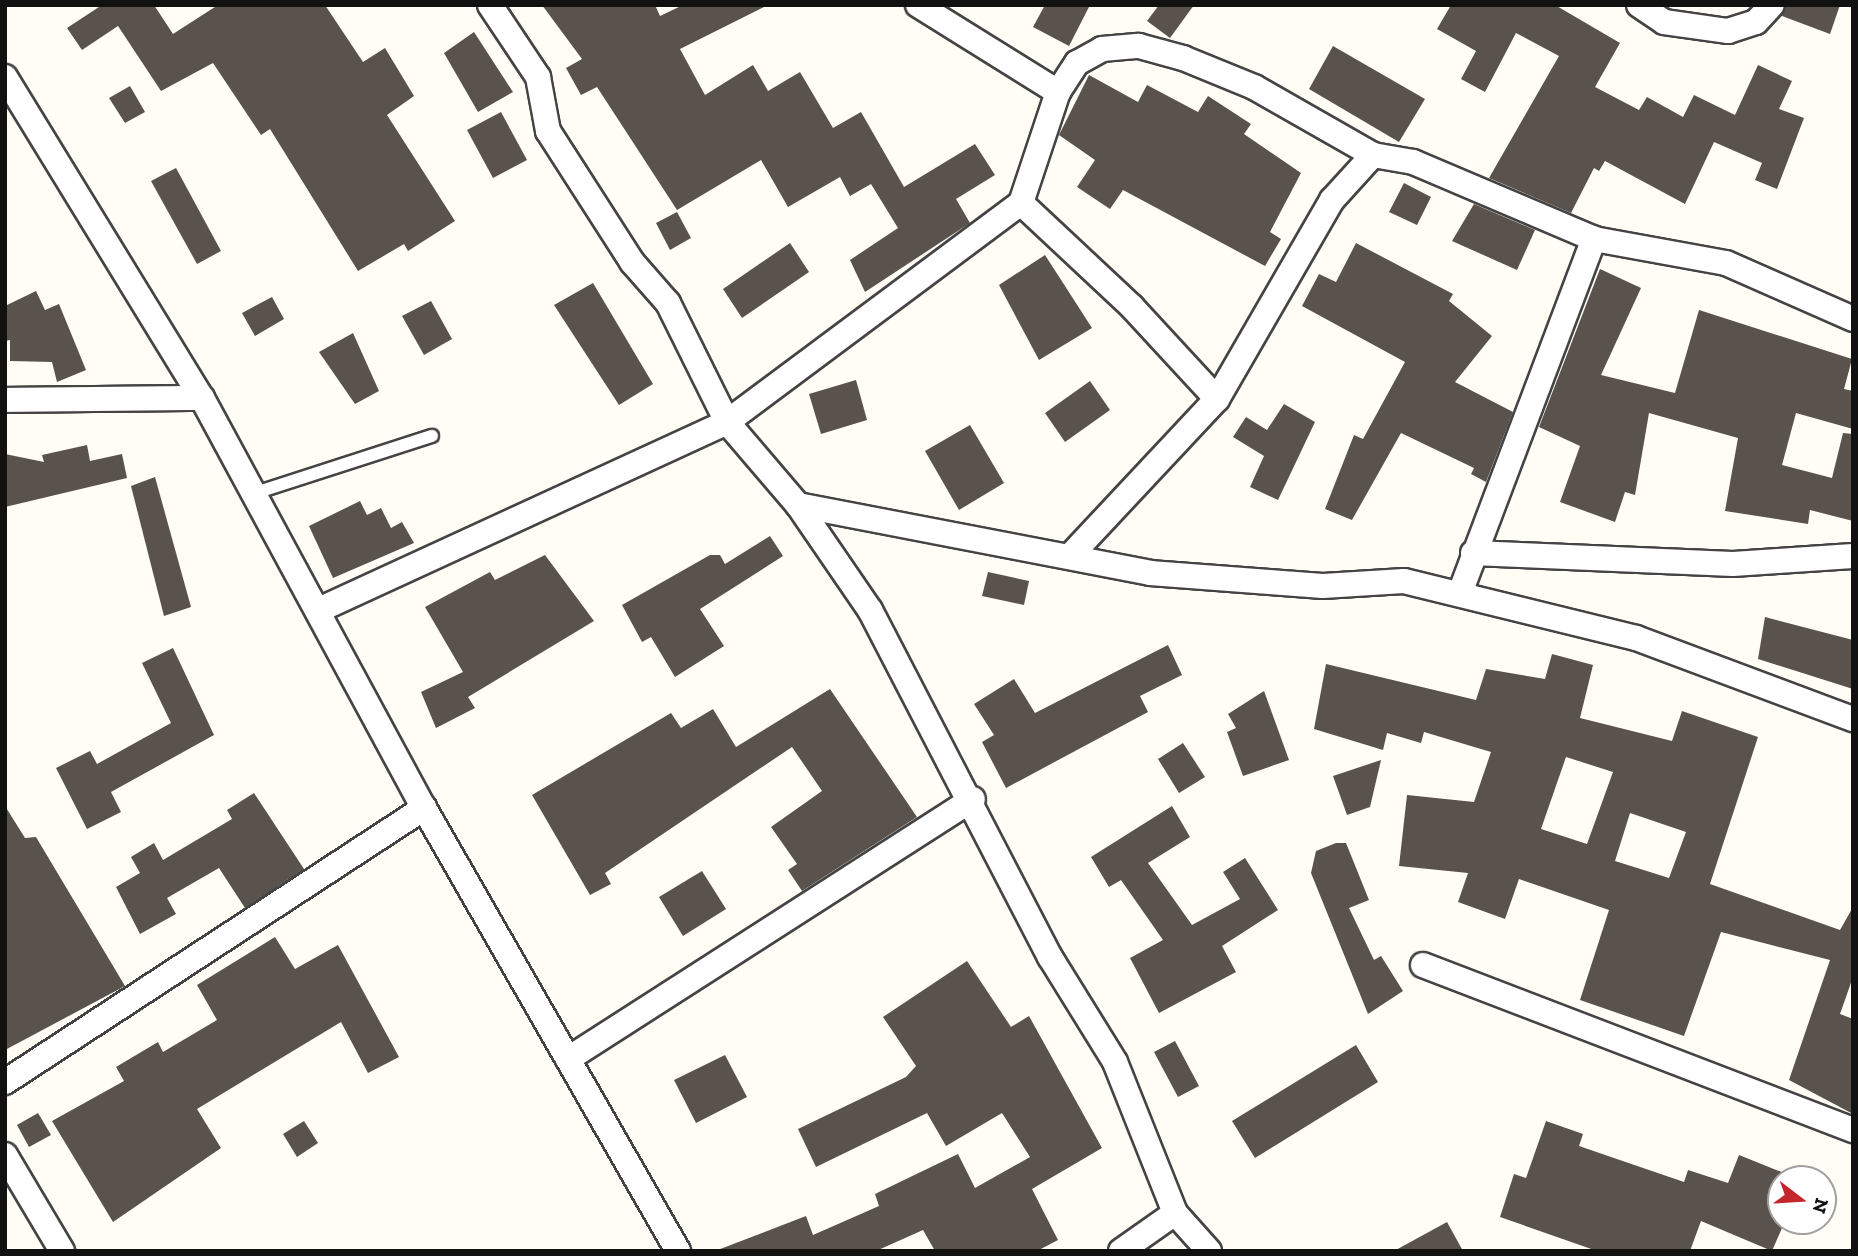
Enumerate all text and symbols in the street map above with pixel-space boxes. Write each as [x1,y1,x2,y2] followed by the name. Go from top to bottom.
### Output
[1767,1165,1837,1235] north arrow
[1808,1195,1834,1216] text: N

